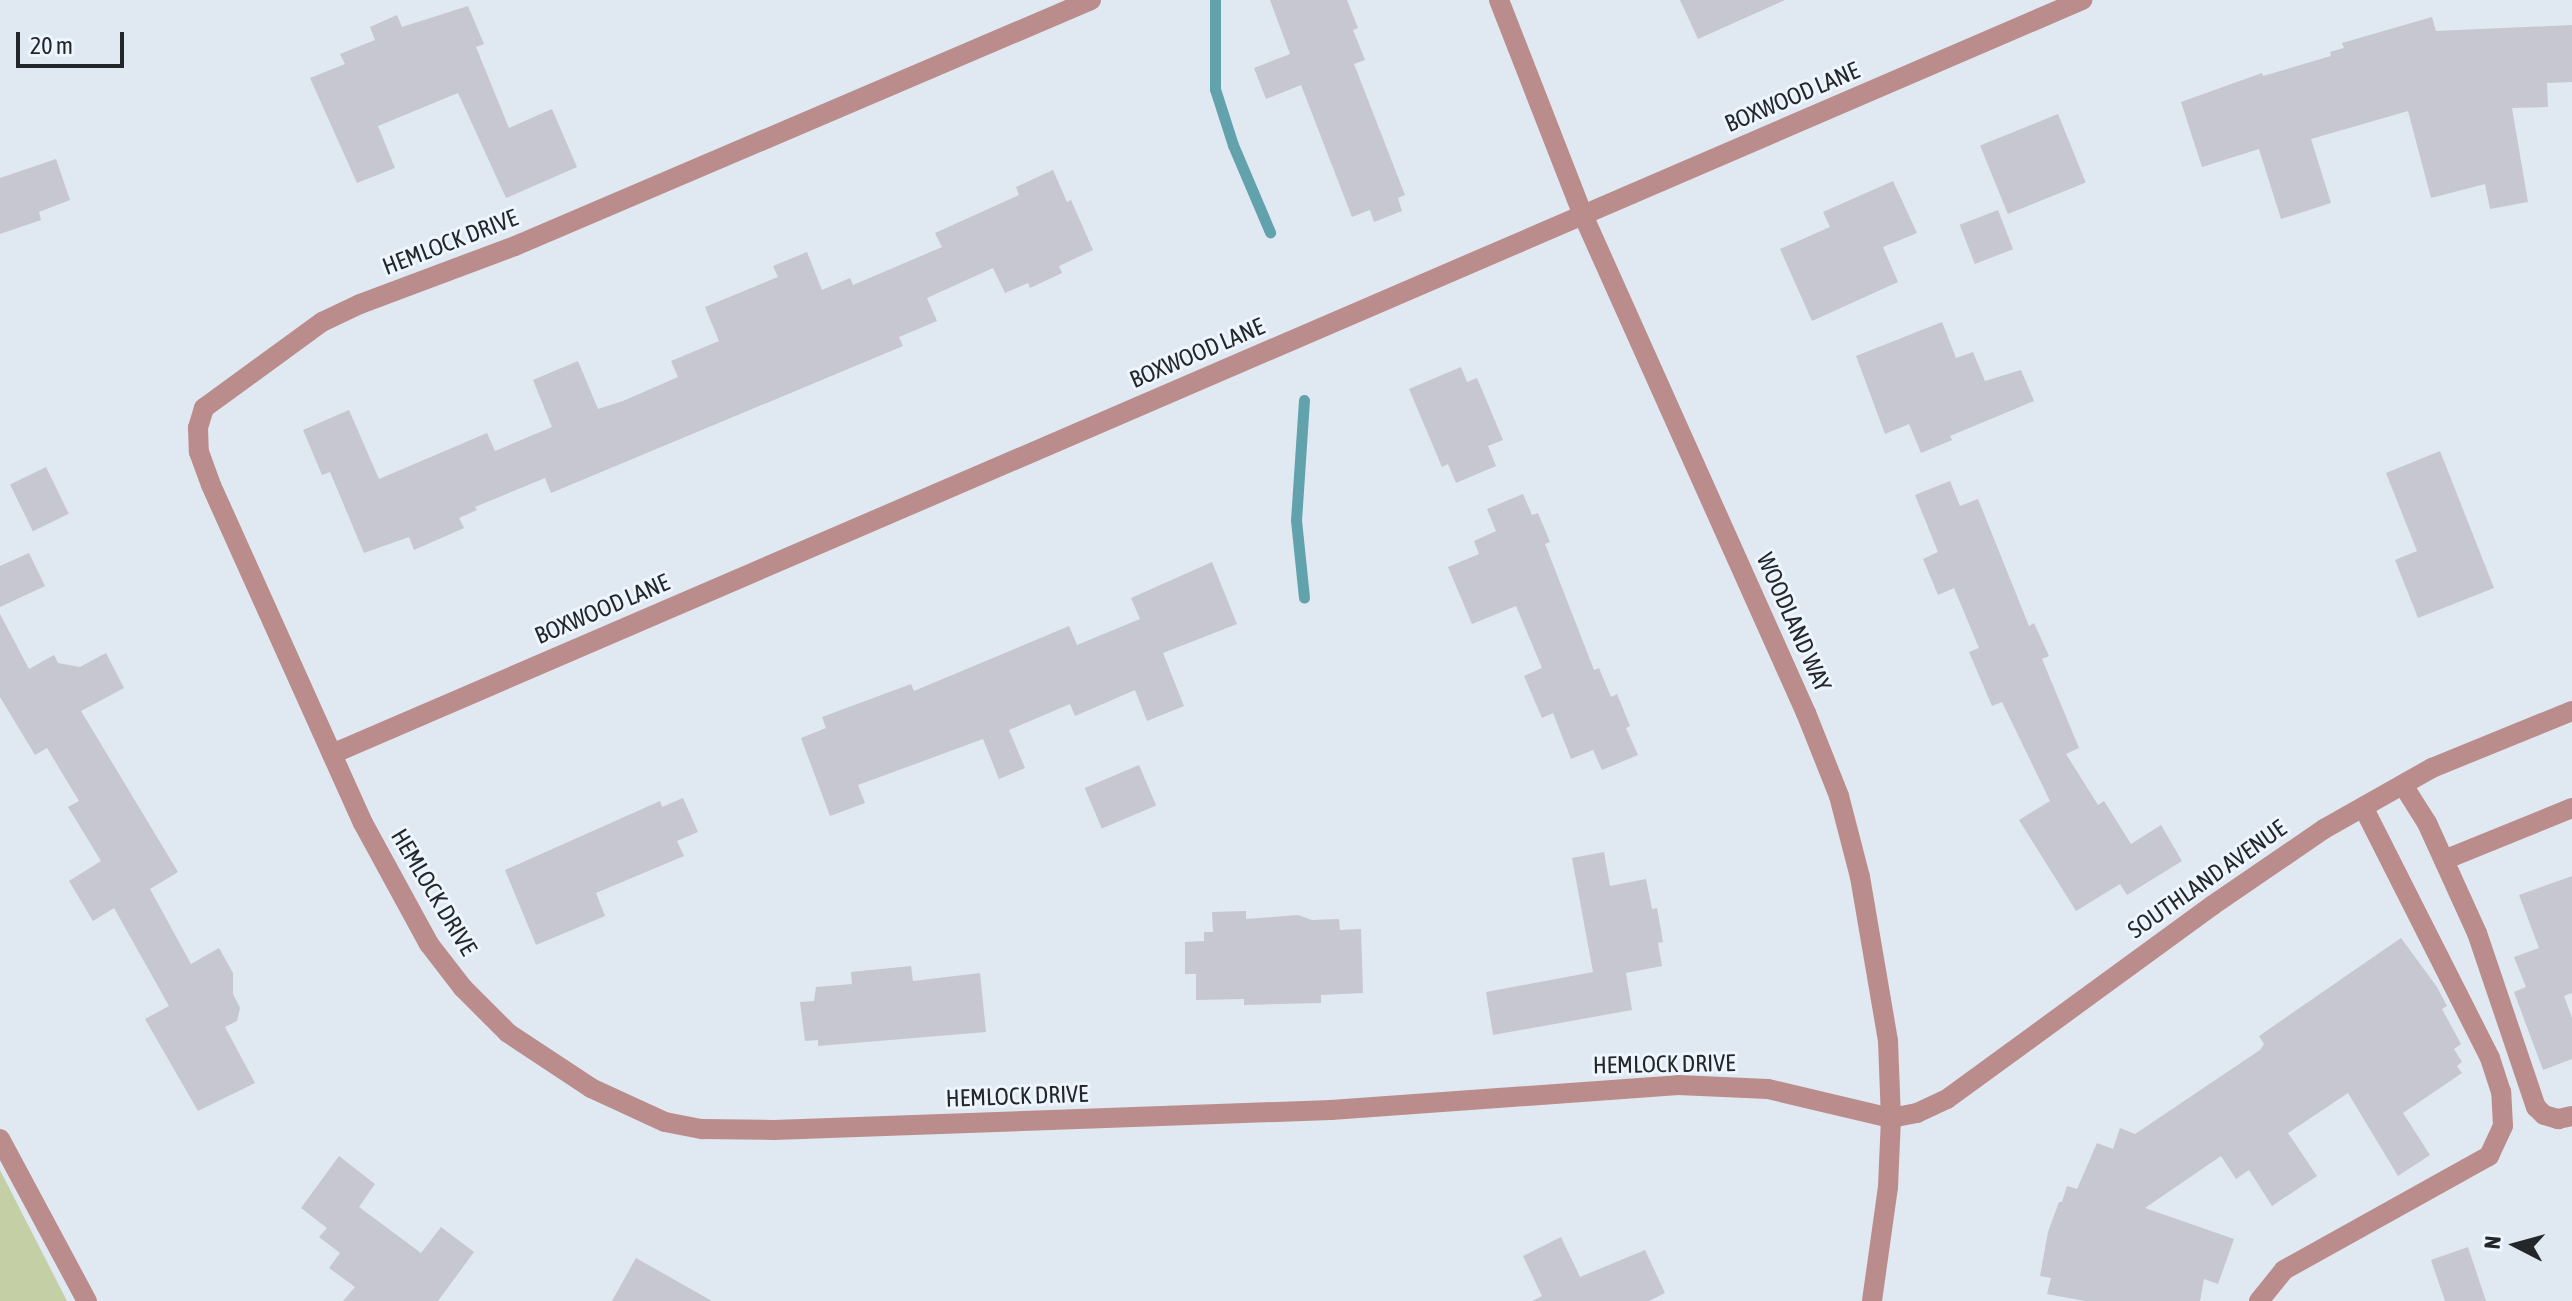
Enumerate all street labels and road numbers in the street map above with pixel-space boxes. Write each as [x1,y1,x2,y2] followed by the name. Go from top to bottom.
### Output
[1720,56,1864,138] street label: BOXWOOD LANE
[378,203,522,281] street label: HEMLOCK DRIVE
[1125,312,1269,394] street label: BOXWOOD LANE
[1751,548,1837,696] street label: WOODLAND WAY
[530,568,674,650] street label: BOXWOOD LANE
[2122,814,2292,944] street label: SOUTHLAND AVENUE
[385,824,483,960] street label: HEMLOCK DRIVE
[1593,1048,1735,1080] street label: HEMLOCK DRIVE
[945,1079,1089,1113] street label: HEMLOCK DRIVE

